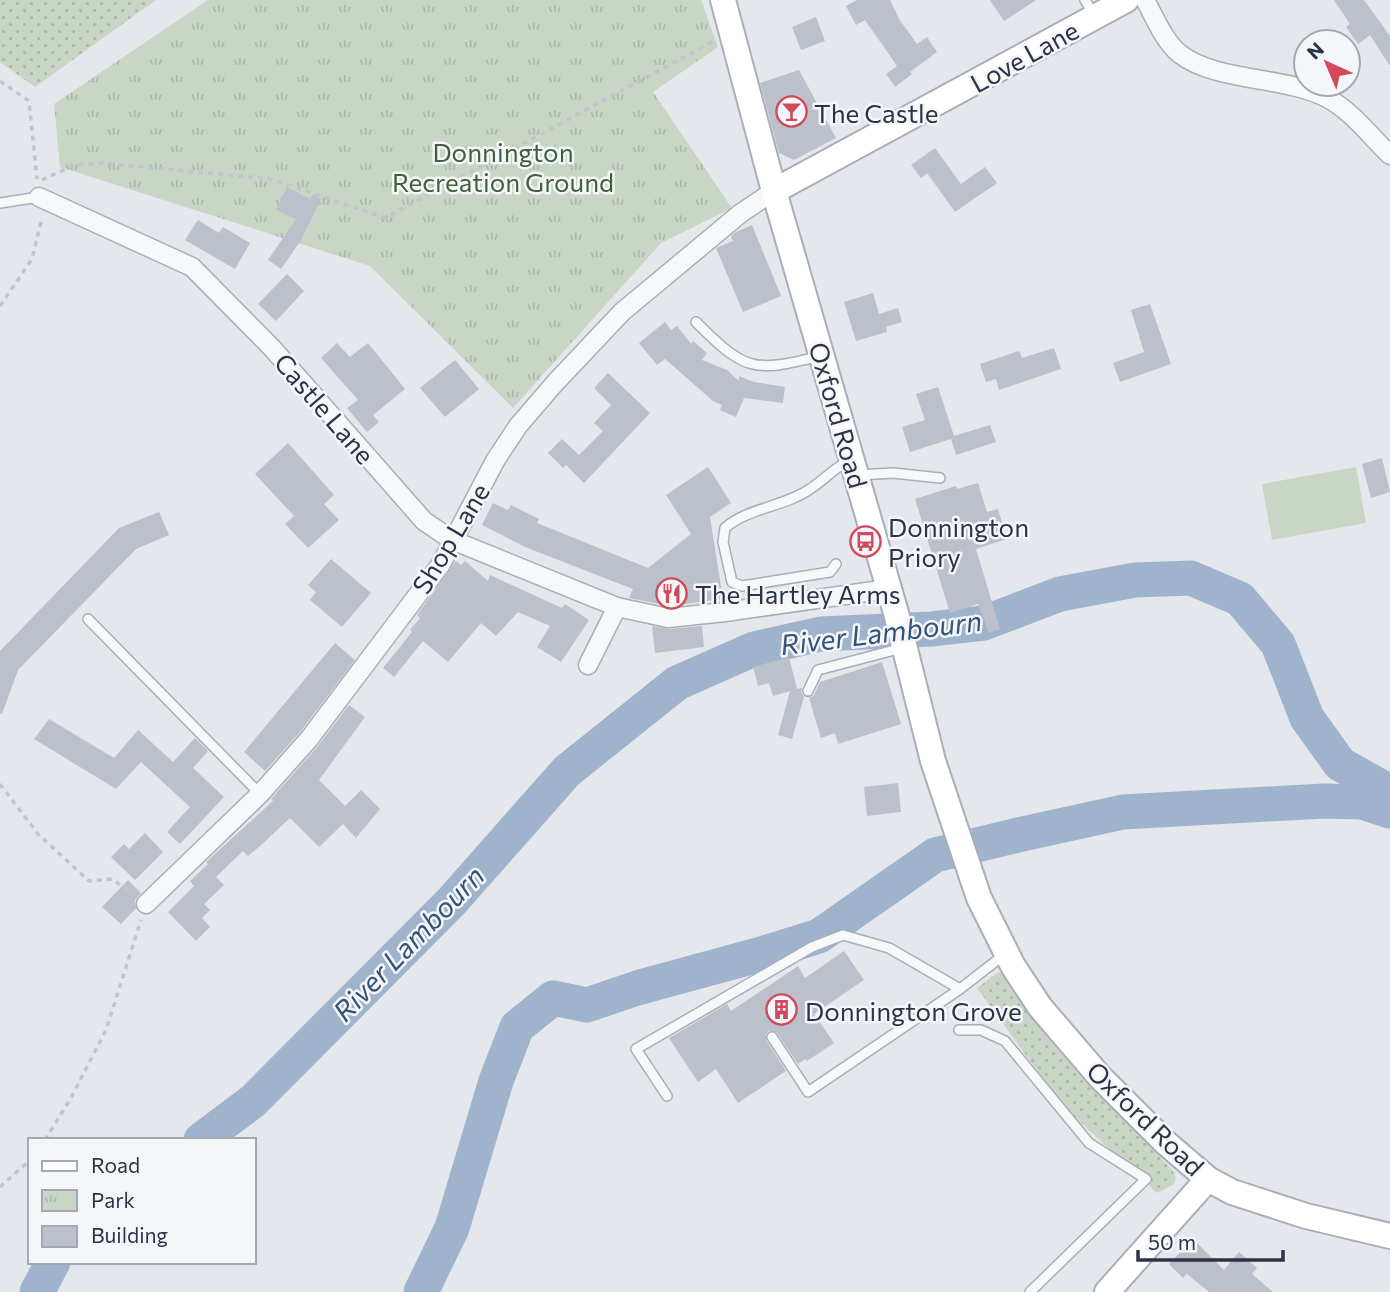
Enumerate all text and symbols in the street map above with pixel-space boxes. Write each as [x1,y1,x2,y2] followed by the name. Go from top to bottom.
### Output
[965,14,1083,98] street label: Love Lane
[1292,28,1362,98] north arrow
[1302,37,1328,64] text: N
[774,95,808,129] bar icon: The Castle
[814,97,938,128] place label: The Castle
[392,136,614,197] park label: Donnington Recreation Ground
[803,338,875,492] street label: Oxford Road
[269,346,381,470] street label: Castle Lane
[405,477,495,599] street label: Shop Lane
[888,511,1029,572] place label: Donnington Priory
[848,524,882,558] bus stop icon: Donnington Priory
[655,576,689,610] restaurant icon: The Hartley Arms
[695,578,901,609] place label: The Hartley Arms
[778,603,984,661] water label: River Lambourn
[325,858,491,1028] water label: River Lambourn
[765,993,799,1027] building icon: Donnington Grove
[805,995,1022,1026] place label: Donnington Grove
[1081,1055,1211,1181] street label: Oxford Road
[28,1138,256,1264] legend
[91,1152,140,1177] text: Road
[91,1187,135,1212] text: Park
[1138,1218,1283,1262] scale bar
[91,1222,168,1247] text: Building
[1148,1229,1196,1254] text: 50 m

